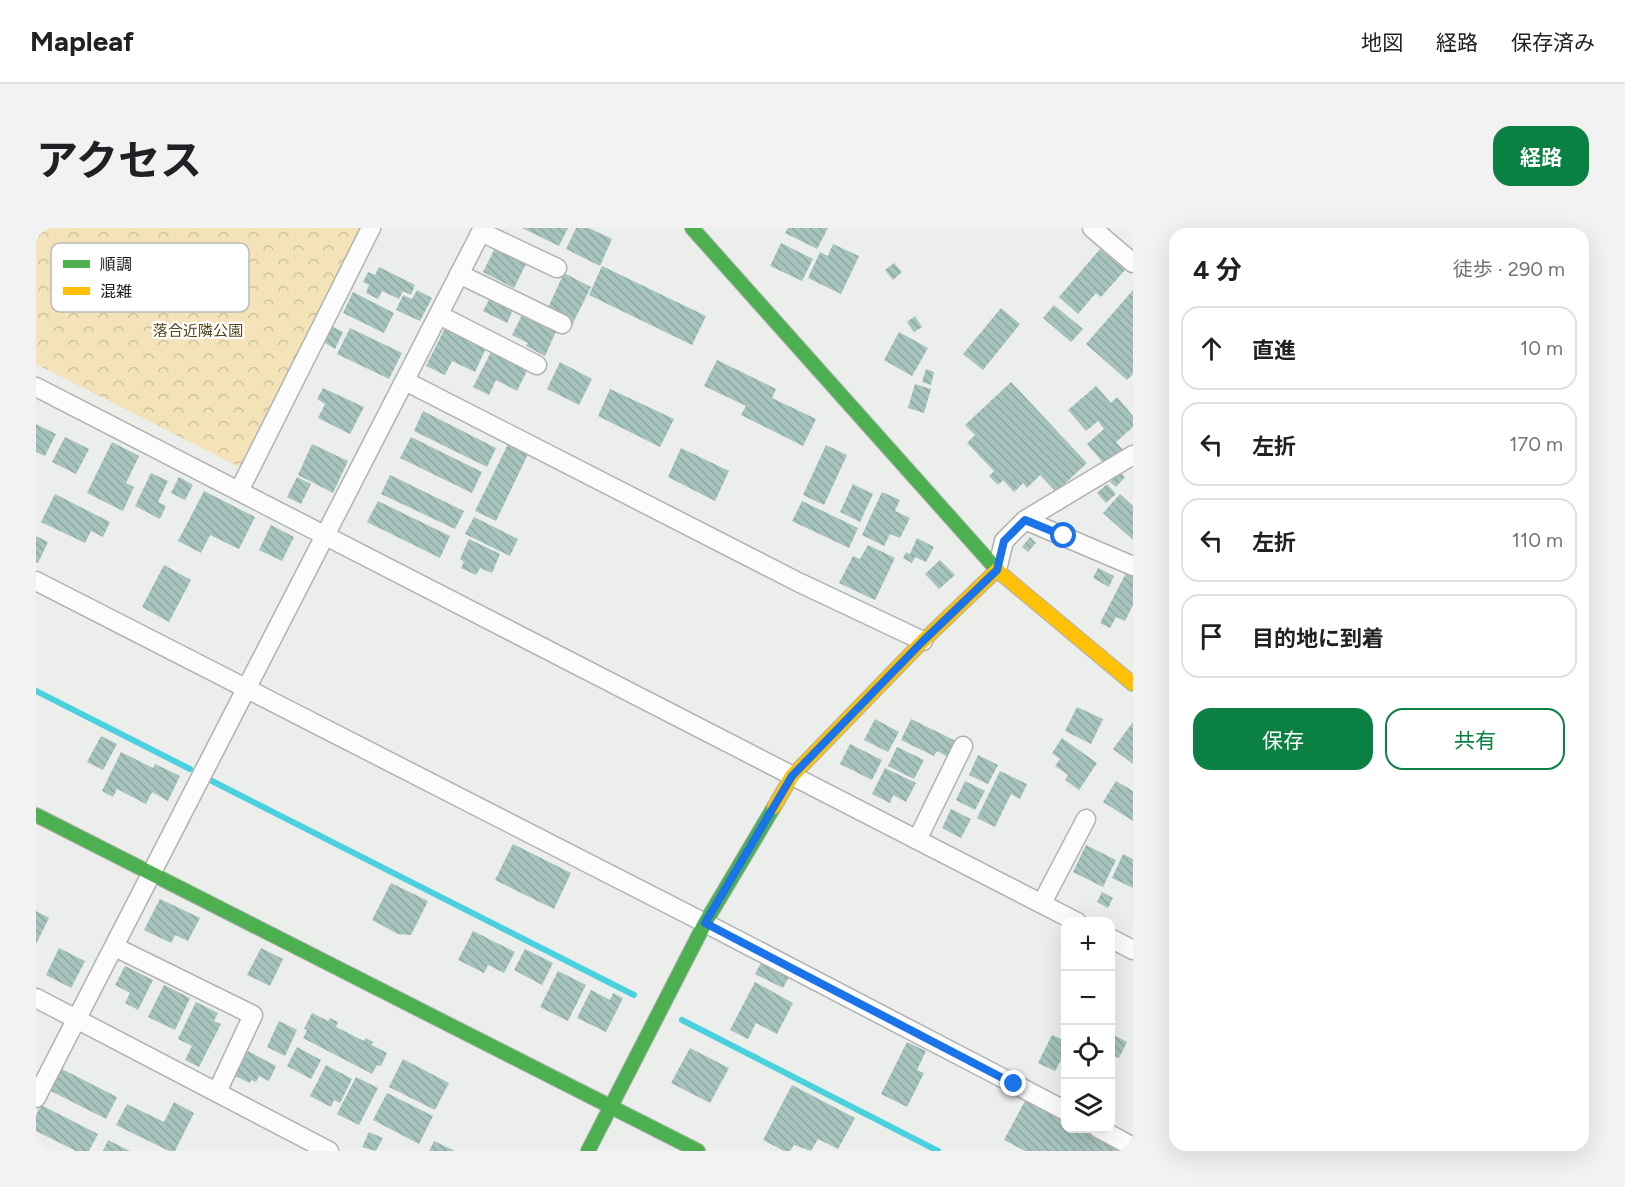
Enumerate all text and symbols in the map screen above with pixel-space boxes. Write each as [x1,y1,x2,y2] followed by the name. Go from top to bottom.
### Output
[30,24,134,58] text: Mapleaf
[1361,30,1403,55] text: 地図
[1436,30,1478,55] text: 経路
[1511,30,1595,55] text: 保存済み
[1493,126,1589,186] button: 経路
[36,135,202,186] text: アクセス
[51,243,249,312] legend
[1193,254,1242,286] text: 4 分
[100,255,132,274] text: 順調
[1453,257,1565,281] text: 徒歩 · 290 m
[100,282,132,301] text: 混雑
[153,322,243,340] park label: 落合近隣公園
[1195,332,1228,365] icon: ahead
[1520,336,1563,360] text: 10 m
[1252,337,1296,364] text: 直進
[1195,428,1228,461] icon: left
[1509,432,1563,456] text: 170 m
[1252,433,1296,460] text: 左折
[1050,522,1076,548] route start
[1195,524,1228,557] icon: left
[1512,528,1563,552] text: 110 m
[1252,529,1296,556] text: 左折
[1195,620,1228,653] icon: arrive
[1252,625,1384,652] text: 目的地に到着
[1193,708,1373,770] button: 保存
[1385,708,1565,770] button: 共有
[1061,917,1115,1133] map controls
[1061,917,1115,971] button: +
[1061,971,1115,1025] button: −
[1061,1025,1115,1079] button: locate
[1000,1070,1026,1096] route end
[1061,1079,1115,1133] button: layers

